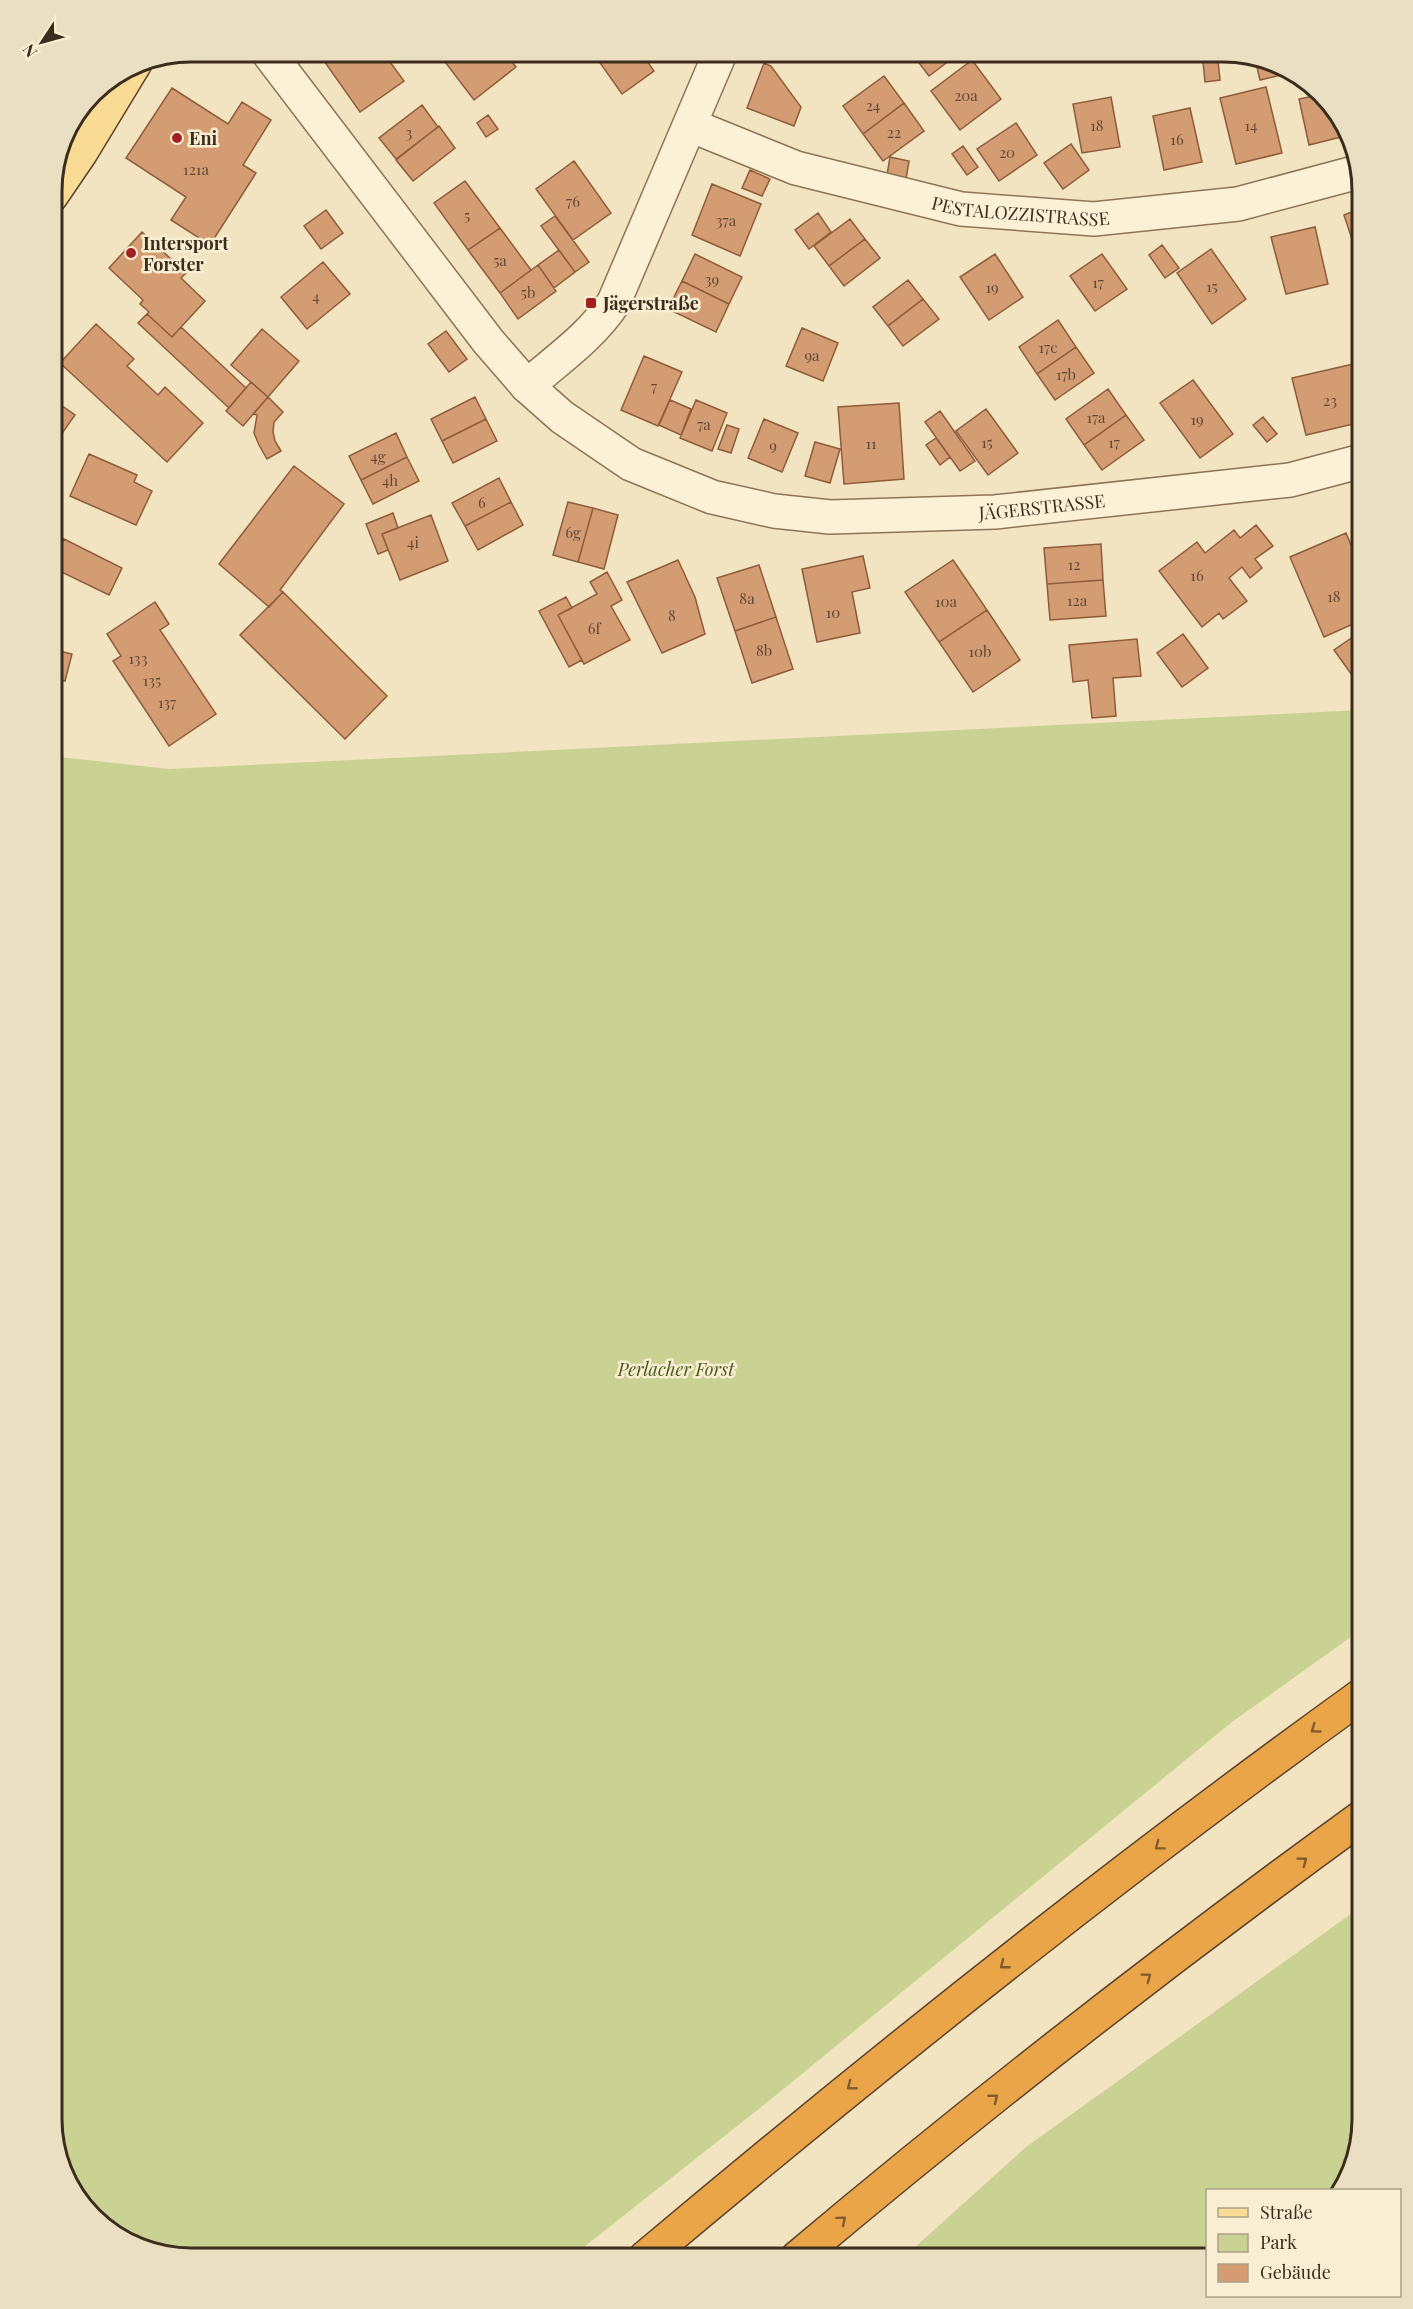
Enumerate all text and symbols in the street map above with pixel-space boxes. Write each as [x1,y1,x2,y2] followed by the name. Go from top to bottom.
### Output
[12,12,72,72] north arrow
[17,40,41,62] text: N
[954,85,978,105] house number: 20a
[866,95,880,115] house number: 24
[1090,115,1104,135] house number: 18
[1245,115,1257,135] house number: 14
[406,122,413,142] house number: 3
[887,122,901,142] house number: 22
[189,126,217,150] place label: Eni
[1170,129,1184,149] house number: 16
[170,131,184,145] marker: Eni
[999,142,1015,162] house number: 20
[183,159,209,179] house number: 121a
[929,190,1111,231] street label: PESTALOZZISTRASSE
[566,191,580,211] house number: 76
[464,205,470,225] house number: 5
[716,210,737,230] house number: 37a
[143,231,229,276] place label: Intersport Forster
[124,246,138,260] marker: Intersport Forster
[493,250,507,270] house number: 5a
[705,269,719,289] house number: 39
[1092,272,1104,292] house number: 17
[1206,276,1218,296] house number: 15
[985,277,999,297] house number: 19
[521,282,535,302] house number: 5b
[312,286,320,306] house number: 4
[602,291,699,315] place label: Jägerstraße
[584,296,598,310] marker: Jägerstraße
[1039,337,1057,357] house number: 17c
[804,345,820,365] house number: 9a
[1056,364,1076,384] house number: 17b
[651,376,657,396] house number: 7
[1323,390,1337,410] house number: 23
[1086,407,1106,427] house number: 17a
[1190,409,1204,429] house number: 19
[697,414,711,434] house number: 7a
[981,432,993,452] house number: 15
[1108,432,1120,452] house number: 17
[865,433,877,453] house number: 11
[769,435,777,455] house number: 9
[370,446,386,466] house number: 4g
[382,470,398,490] house number: 4h
[978,488,1106,525] street label: JÄGERSTRASSE
[478,492,486,512] house number: 6
[565,522,581,542] house number: 6g
[407,532,420,552] house number: 4i
[1068,554,1080,574] house number: 12
[1190,565,1204,585] house number: 16
[1327,586,1341,606] house number: 18
[739,588,755,608] house number: 8a
[1067,590,1088,610] house number: 12a
[935,591,958,611] house number: 10a
[826,602,840,622] house number: 10
[668,605,676,625] house number: 8
[588,618,601,638] house number: 6f
[756,640,772,660] house number: 8b
[969,641,992,661] house number: 10b
[129,648,148,668] house number: 133
[143,670,161,690] house number: 135
[158,692,176,712] house number: 137
[617,1357,735,1381] park label: Perlacher Forst
[1310,1722,1321,1733] one-way arrow
[1154,1839,1165,1850] one-way arrow
[1296,1857,1307,1868] one-way arrow
[1000,1957,1011,1968] one-way arrow
[1140,1974,1151,1985] one-way arrow
[847,2079,858,2090] one-way arrow
[987,2094,998,2105] one-way arrow
[1206,2189,1401,2297] legend
[1260,2200,1313,2224] text: Straße
[835,2216,846,2227] one-way arrow
[1260,2230,1297,2254] text: Park
[1260,2260,1331,2284] text: Gebäude

